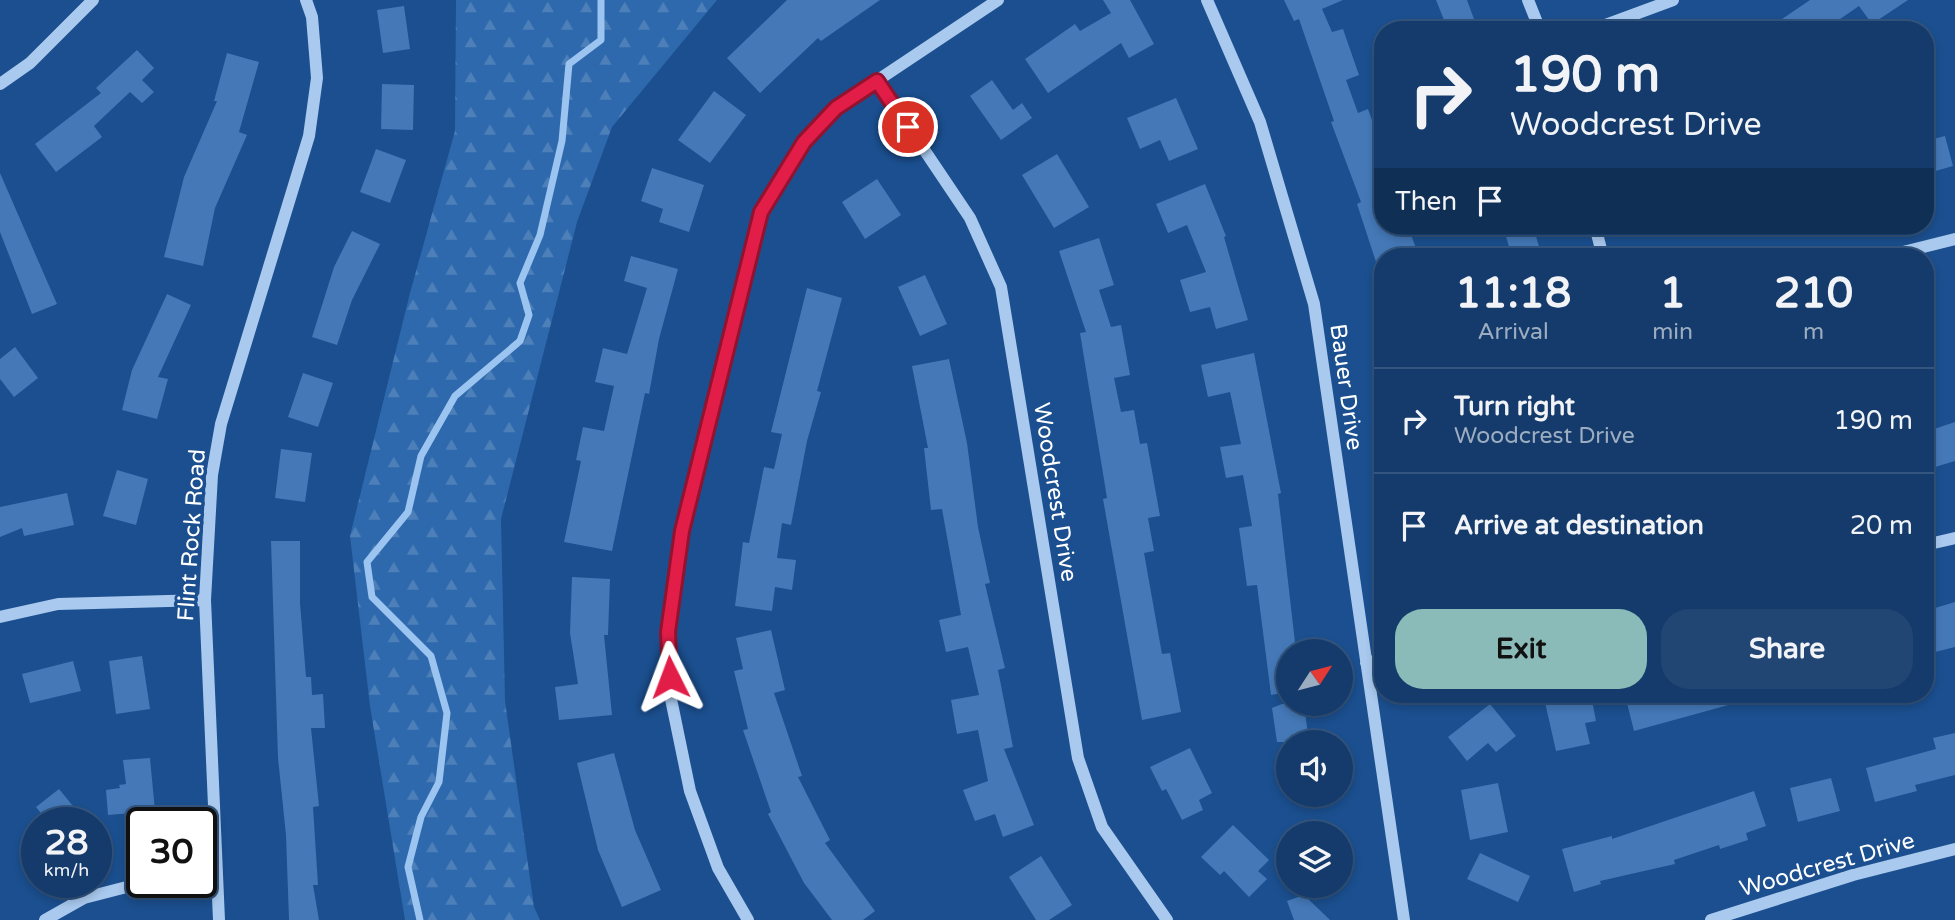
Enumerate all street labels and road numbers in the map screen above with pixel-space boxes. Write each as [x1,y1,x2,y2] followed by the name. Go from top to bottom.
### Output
[1323,322,1369,452] street label: Bauer Drive
[1027,401,1083,584] street label: Woodcrest Drive
[172,448,212,622] street label: Flint Rock Road
[1737,827,1918,903] street label: Woodcrest Drive

